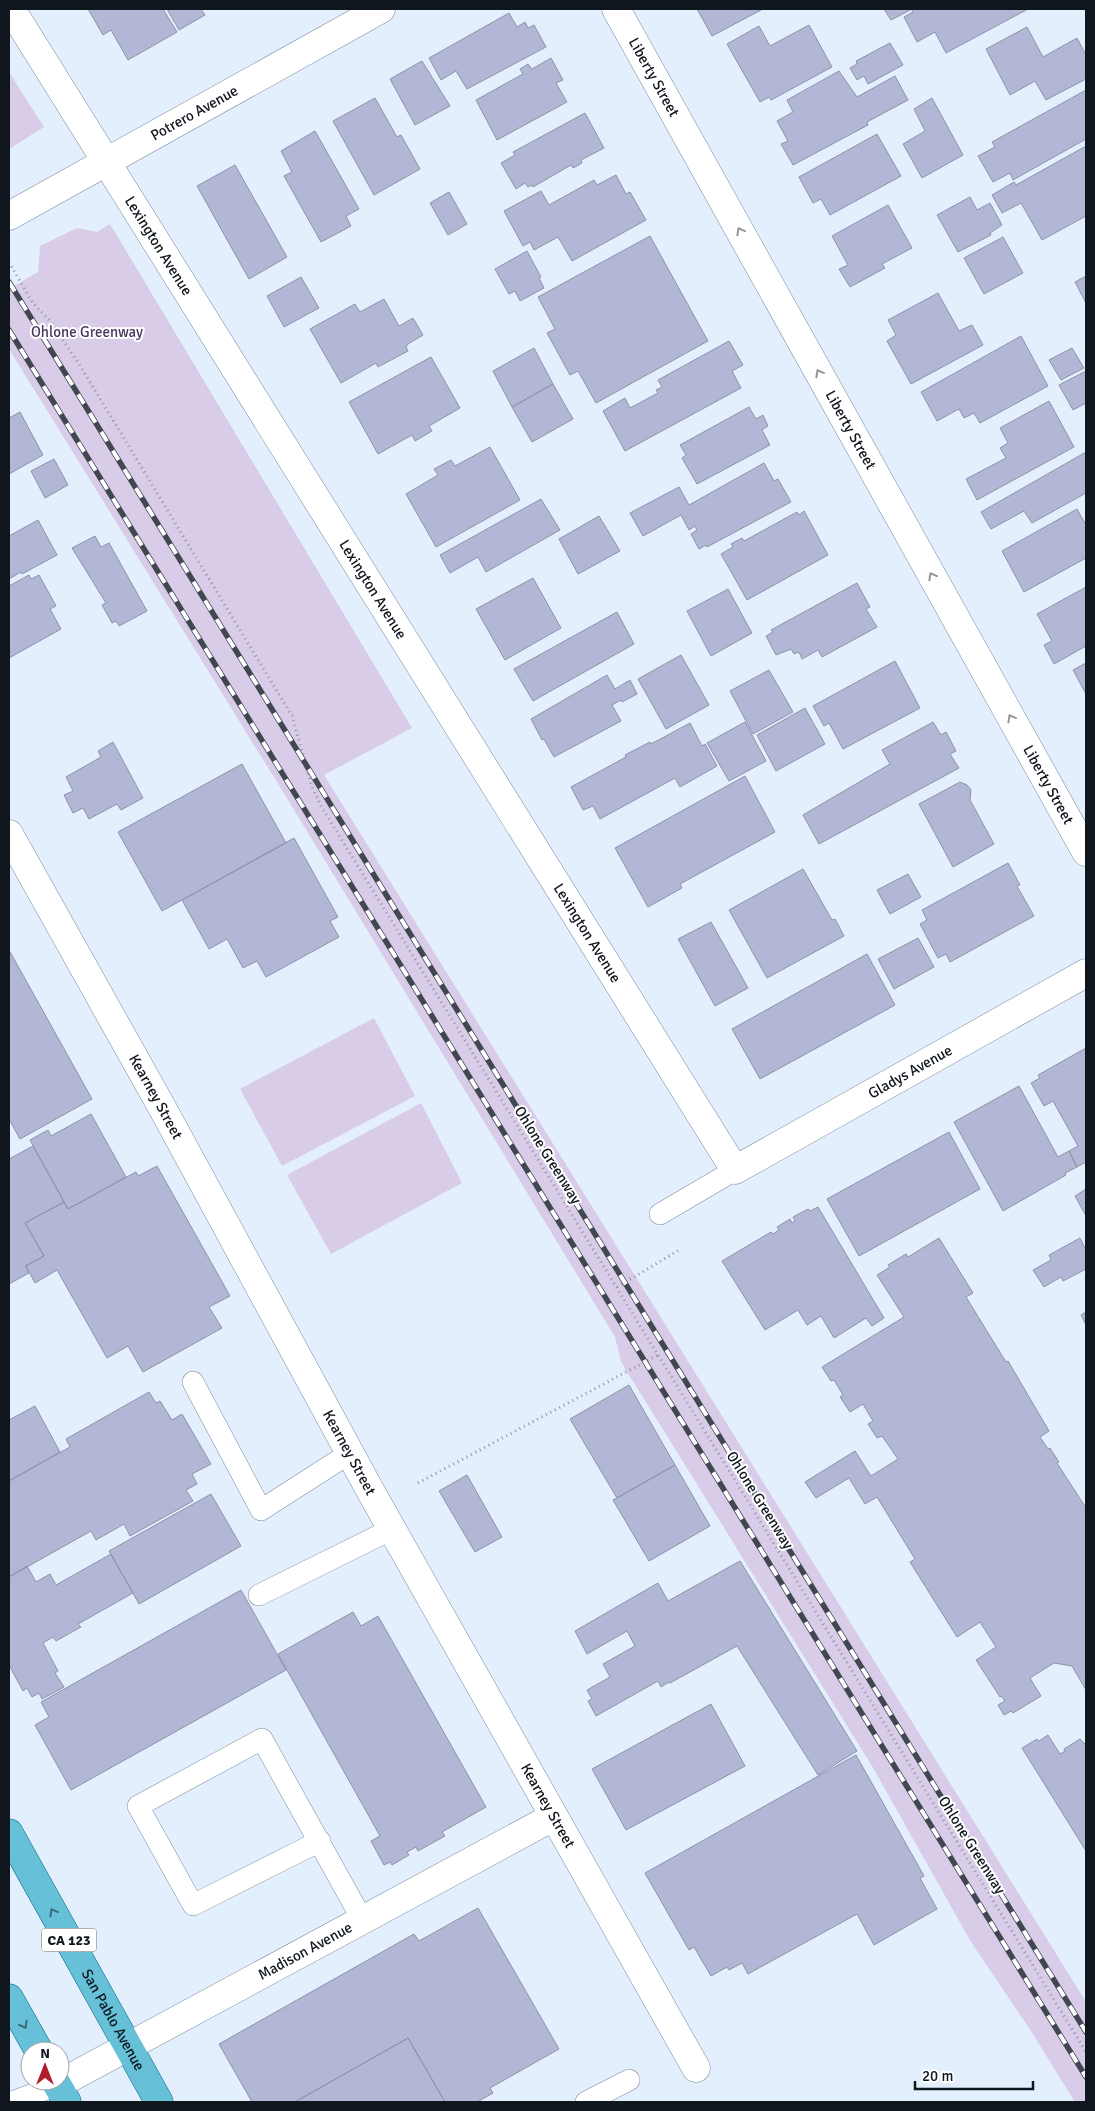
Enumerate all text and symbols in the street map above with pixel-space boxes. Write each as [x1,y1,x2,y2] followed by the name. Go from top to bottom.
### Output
[625,34,683,120] street label: Liberty Street
[147,81,241,144] street label: Potrero Avenue
[121,193,196,299] street label: Lexington Avenue
[736,227,746,236] one-way arrow
[31,323,143,341] park label: Ohlone Greenway
[815,369,825,378] one-way arrow
[822,387,880,473] street label: Liberty Street
[335,536,411,642] street label: Lexington Avenue
[928,572,938,581] one-way arrow
[1008,714,1018,723] one-way arrow
[1019,742,1078,827] street label: Liberty Street
[550,880,625,986] street label: Lexington Avenue
[865,1041,955,1102] street label: Gladys Avenue
[125,1051,187,1142] street label: Kearney Street
[511,1103,585,1207] street label: Ohlone Greenway
[319,1407,380,1498] street label: Kearney Street
[723,1448,797,1552] street label: Ohlone Greenway
[517,1760,579,1851] street label: Kearney Street
[935,1793,1009,1897] street label: Ohlone Greenway
[50,1908,60,1917] one-way arrow
[255,1918,355,1984] street label: Madison Avenue
[42,1928,96,1952] road number: CA 123
[78,1966,149,2074] street label: San Pablo Avenue
[17,2019,27,2028] one-way arrow
[20,2041,70,2091] north arrow
[40,2045,50,2062] text: N
[915,2058,1032,2090] scale bar
[922,2067,953,2085] text: 20 m

